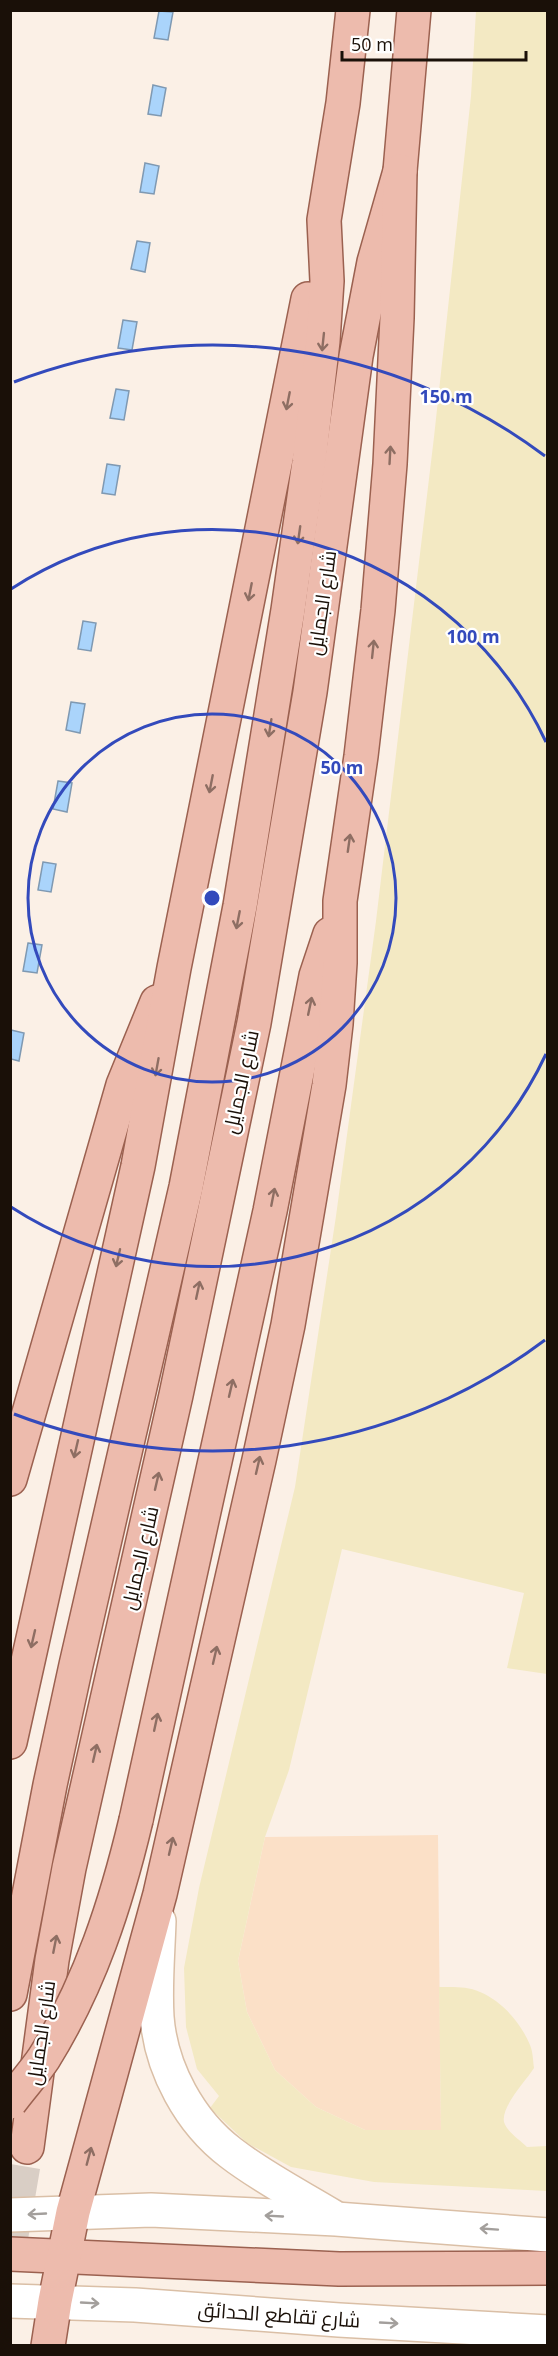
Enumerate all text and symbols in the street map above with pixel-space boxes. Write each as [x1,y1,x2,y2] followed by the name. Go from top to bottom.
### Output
[342,24,526,62] scale bar
[351,32,393,56] text: 50 m
[317,331,328,351] one-way arrow
[419,384,473,408] text: 150 m
[282,391,293,411] one-way arrow
[385,446,396,466] one-way arrow
[293,525,304,544] one-way arrow
[301,549,343,657] street label: شارع الجمايل
[243,583,255,602] one-way arrow
[446,624,500,648] text: 100 m
[368,640,379,660] one-way arrow
[264,717,275,737] one-way arrow
[321,755,363,779] text: 50 m
[205,773,216,793] one-way arrow
[343,833,354,853] one-way arrow
[202,888,222,908] centre of rings
[232,910,243,930] one-way arrow
[305,997,316,1016] one-way arrow
[216,1027,266,1137] street label: شارع الجمايل
[151,1057,162,1077] one-way arrow
[268,1188,279,1208] one-way arrow
[112,1248,123,1267] one-way arrow
[193,1281,204,1301] one-way arrow
[225,1379,237,1398] one-way arrow
[69,1439,81,1458] one-way arrow
[253,1456,264,1476] one-way arrow
[152,1472,163,1491] one-way arrow
[114,1503,166,1613] street label: شارع الجمايل
[27,1629,39,1648] one-way arrow
[209,1646,221,1665] one-way arrow
[151,1712,163,1731] one-way arrow
[90,1744,102,1763] one-way arrow
[166,1836,177,1856] one-way arrow
[50,1935,61,1954] one-way arrow
[20,1979,62,2087] street label: شارع الجمايل
[84,2147,95,2166] one-way arrow
[28,2208,47,2219] one-way arrow
[264,2210,284,2221] one-way arrow
[480,2223,500,2234] one-way arrow
[197,2295,361,2335] street label: شارع تقاطع الحدائق
[79,2297,99,2308] one-way arrow
[379,2318,399,2329] one-way arrow

